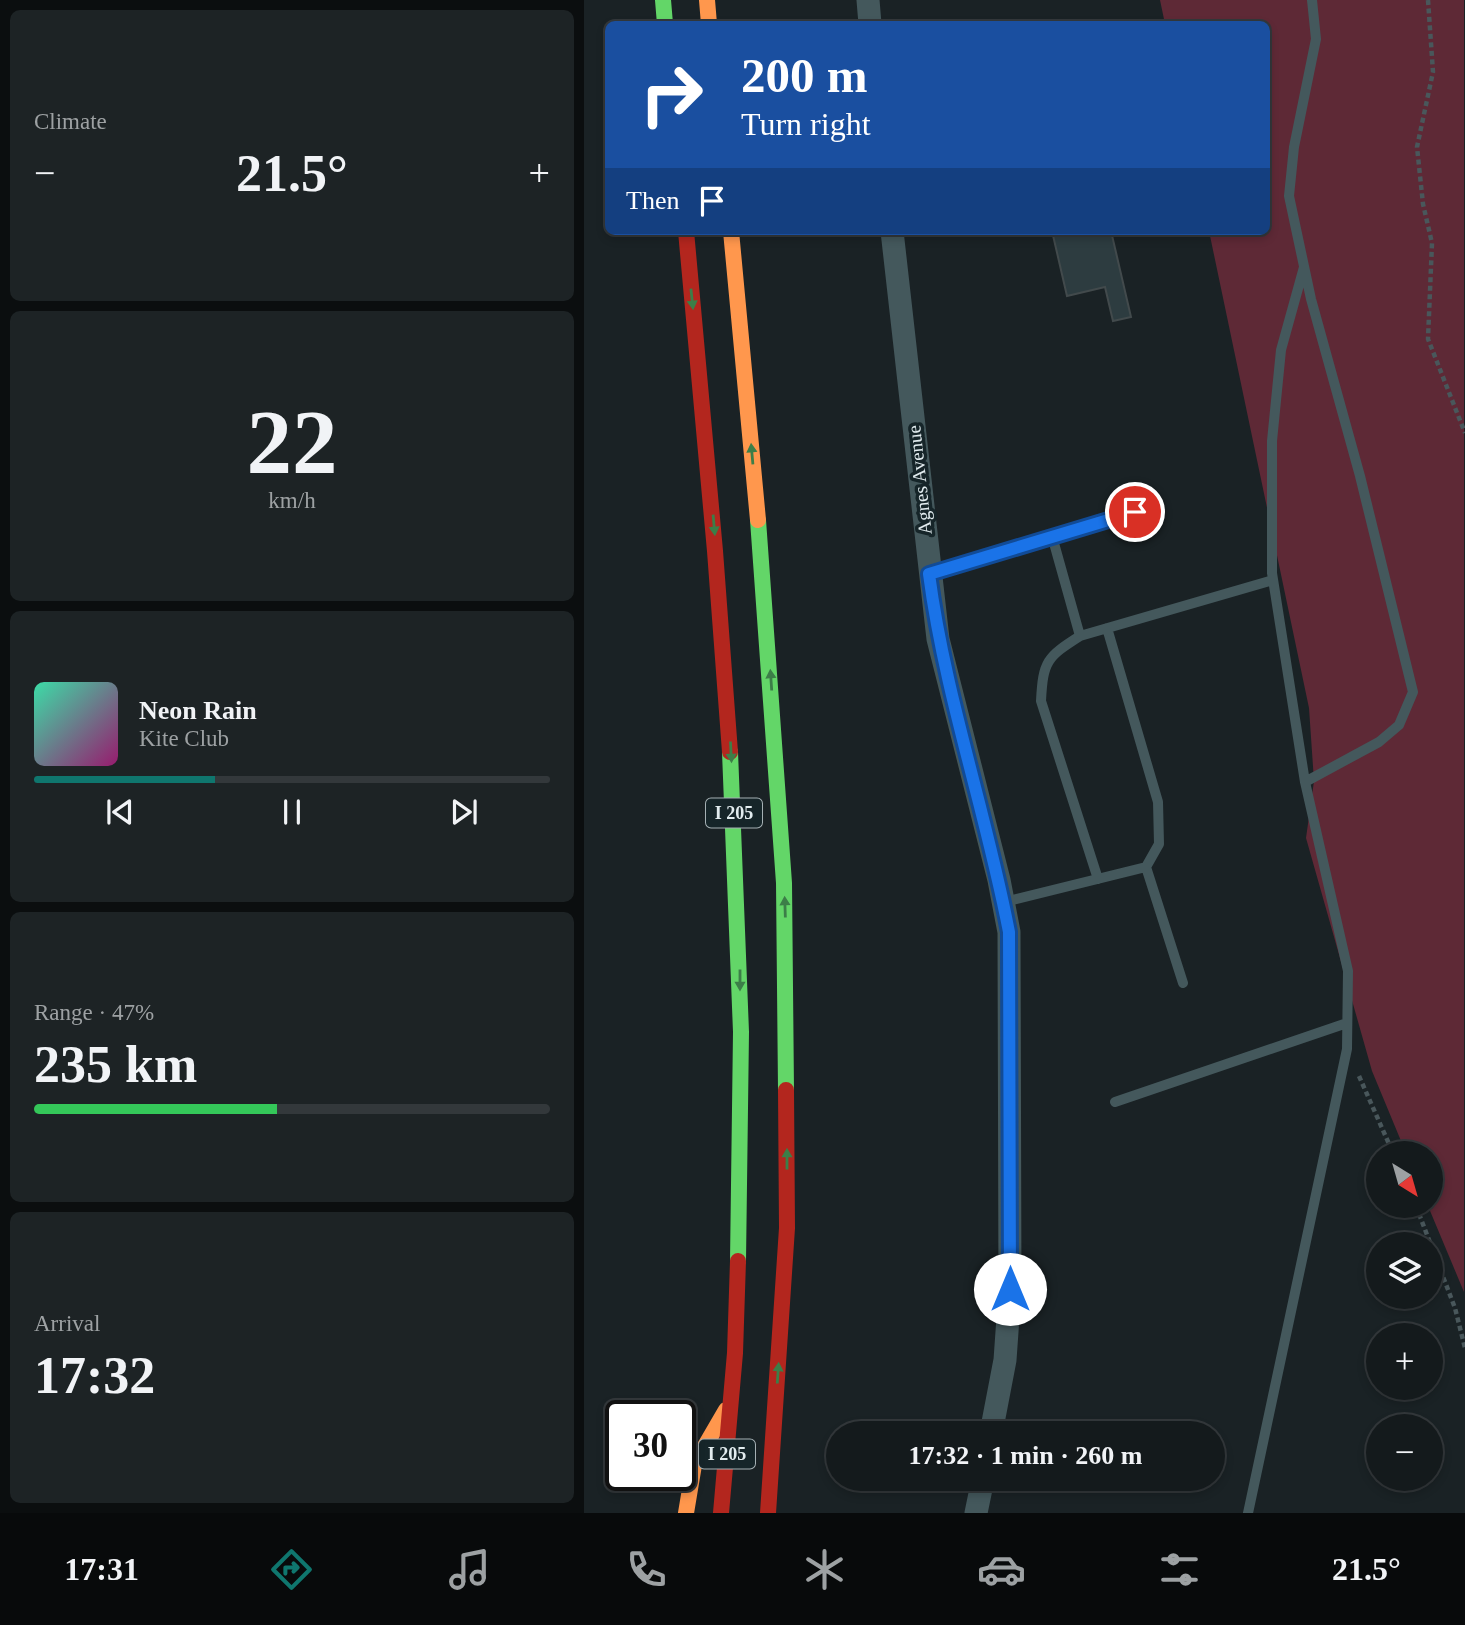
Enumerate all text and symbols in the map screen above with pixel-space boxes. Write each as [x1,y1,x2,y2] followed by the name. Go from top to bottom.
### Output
[741,48,868,103] text: 200 m
[626,49,717,140] icon: right
[741,106,871,142] text: Turn right
[34,109,107,134] text: Climate
[236,145,348,202] text: 21.5°
[34,152,55,194] text: −
[529,152,550,194] text: +
[693,182,731,220] icon: arrive
[626,186,679,215] text: Then
[687,288,698,310] one-way arrow
[247,392,338,493] text: 22
[903,424,936,536] street label: Agnes Avenue
[746,442,757,464] one-way arrow
[1105,482,1165,542] pin
[268,488,316,513] text: km/h
[1116,493,1154,531] icon: arrive
[709,515,720,537] one-way arrow
[765,669,776,691] one-way arrow
[139,696,257,725] text: Neon Rain
[139,726,229,751] text: Kite Club
[726,742,737,764] one-way arrow
[101,793,139,831] icon: previous
[273,793,311,831] icon: pause
[445,793,483,831] icon: next
[706,798,762,828] road number: I 205
[779,896,790,918] one-way arrow
[734,969,746,991] one-way arrow
[34,1000,154,1025] text: Range · 47%
[34,1036,197,1093] text: 235 km
[1366,1141,1443,1218] north arrow
[1366,1141,1443,1491] map controls
[782,1148,793,1170] one-way arrow
[1366,1232,1443,1309] button: layers
[973,1252,1047,1326] position arrow
[34,1311,100,1336] text: Arrival
[1366,1323,1443,1400] button: +
[34,1347,155,1404] text: 17:32
[773,1362,784,1384] one-way arrow
[605,1400,696,1491] speed limit sign: 30
[1366,1414,1443,1491] button: −
[699,1440,755,1469] road number: I 205
[909,1441,1143,1470] text: 17:32 · 1 min · 260 m
[267,1545,316,1594] icon: directions
[445,1545,494,1594] icon: music
[622,1545,671,1594] icon: phone
[800,1545,849,1594] icon: climate
[977,1545,1026,1594] icon: car
[1155,1545,1204,1594] icon: filters
[64,1551,139,1587] text: 17:31
[1332,1551,1401,1587] text: 21.5°

